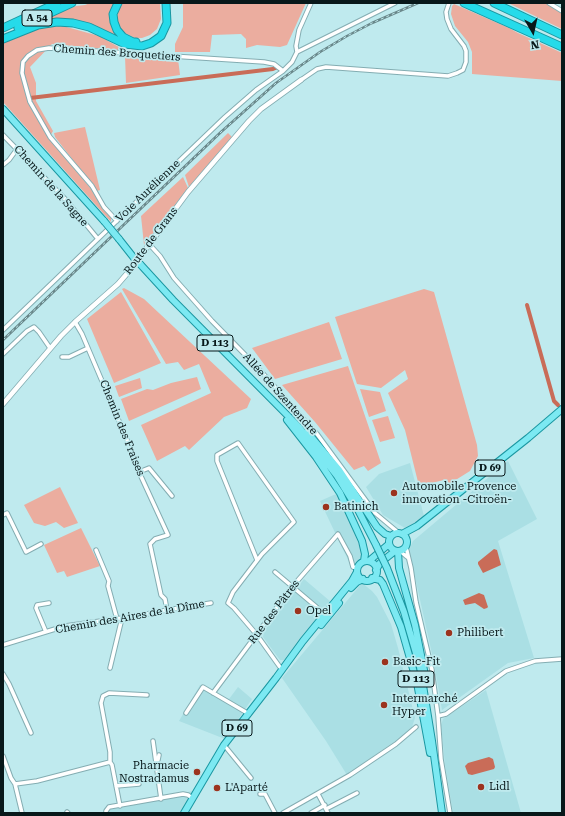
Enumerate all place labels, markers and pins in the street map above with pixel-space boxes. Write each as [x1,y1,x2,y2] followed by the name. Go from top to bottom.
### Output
[402,480,516,506] place label: Automobile Provence innovation -Citroën-
[389,488,399,498] marker: Automobile Provence innovation -Citroën-
[334,500,379,514] place label: Batinich
[321,502,331,512] marker: Batinich
[306,604,331,618] place label: Opel
[293,606,303,616] marker: Opel
[457,626,503,640] place label: Philibert
[444,628,454,638] marker: Philibert
[393,655,440,669] place label: Basic-Fit
[380,657,390,667] marker: Basic-Fit
[392,692,457,718] place label: Intermarché Hyper
[379,700,389,710] marker: Intermarché Hyper
[119,759,189,785] place label: Pharmacie Nostradamus
[192,767,202,777] marker: Pharmacie Nostradamus
[489,780,510,794] place label: Lidl
[225,781,268,795] place label: L'Aparté
[476,782,486,792] marker: Lidl
[212,783,222,793] marker: L'Aparté

